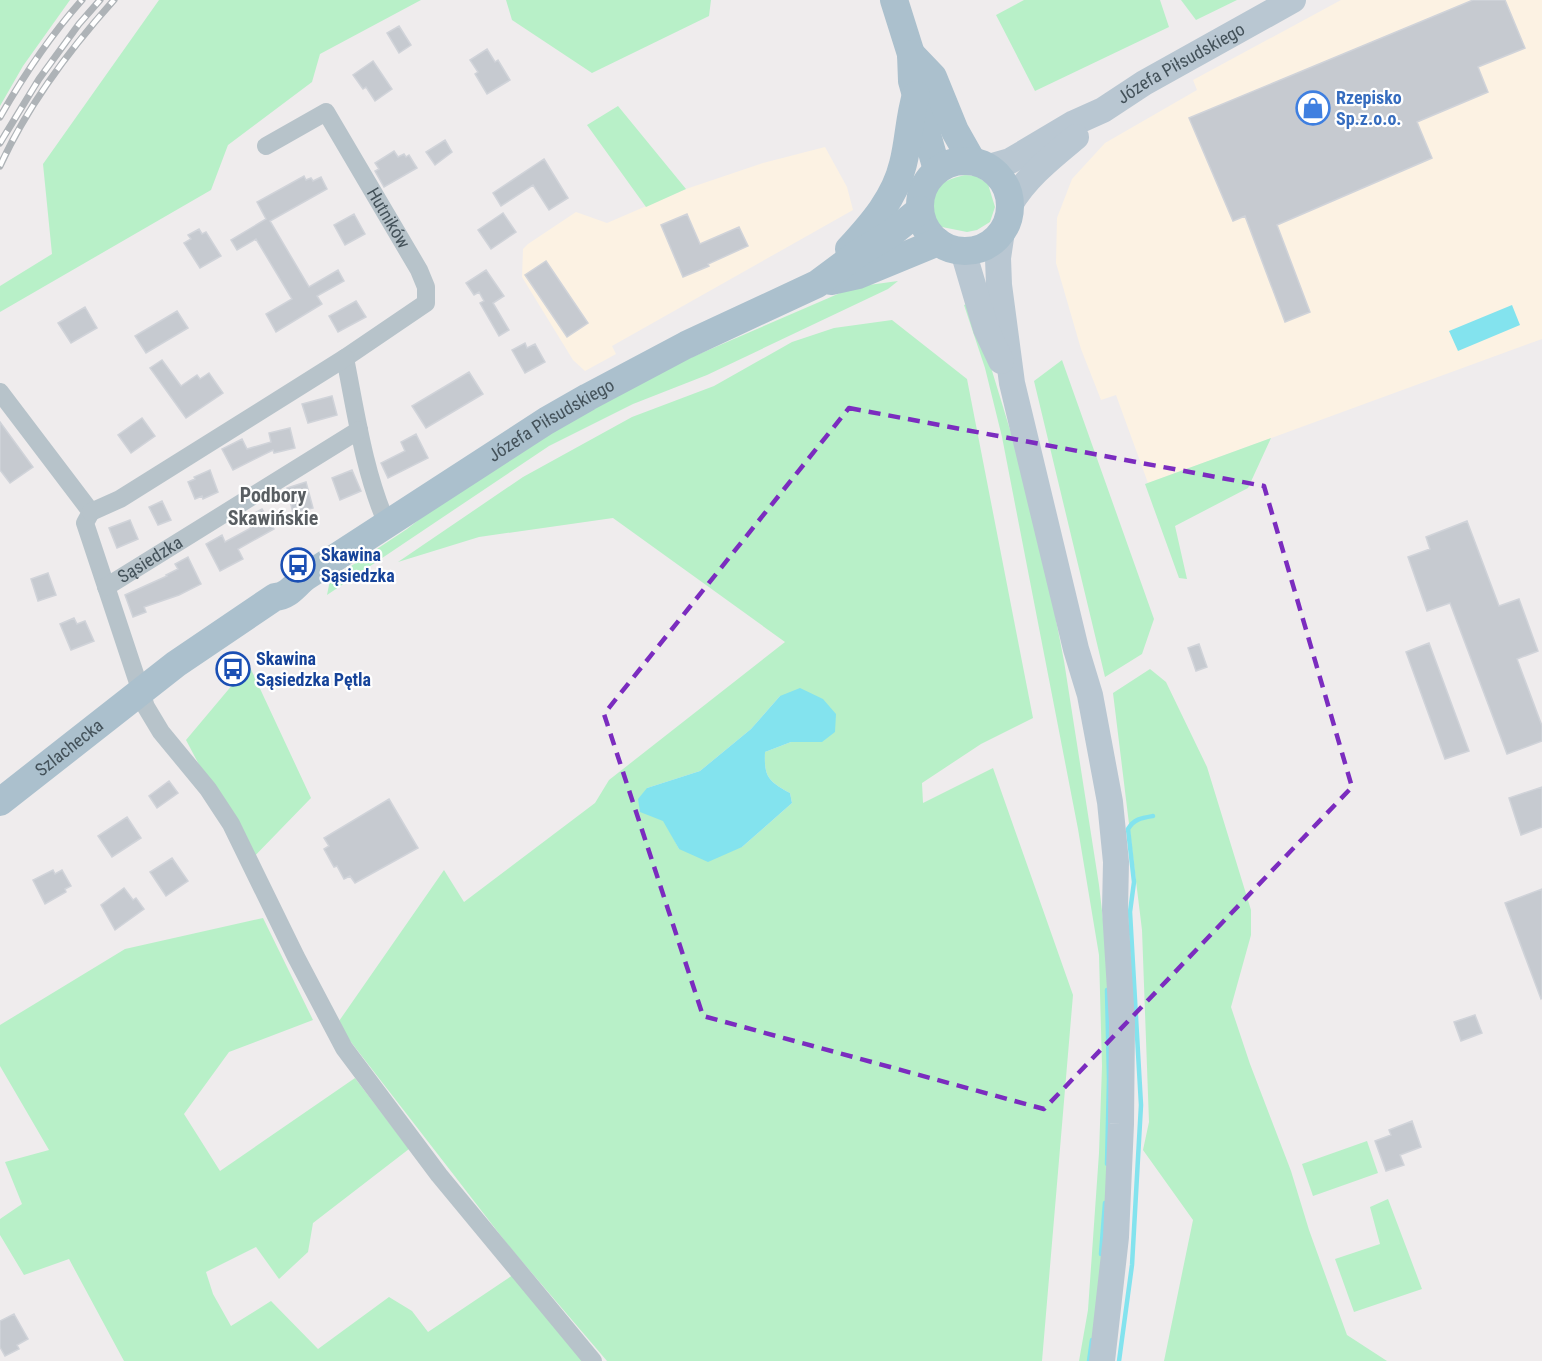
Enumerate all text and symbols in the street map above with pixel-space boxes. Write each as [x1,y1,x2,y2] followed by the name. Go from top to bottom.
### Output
[1113,18,1248,108] street label: Józefa Piłsudskiego
[1336,87,1402,129] place label: Rzepisko Sp.z.o.o.
[1295,90,1331,126] shop icon: Rzepisko Sp.z.o.o.
[363,184,415,252] street label: Hutników
[484,374,618,466] street label: Józefa Piłsudskiego
[228,483,318,530] district label: Podbory Skawińskie
[114,531,186,587] street label: Sąsiedzka
[321,544,395,586] place label: Skawina Sąsiedzka
[280,547,316,583] bus stop icon: Skawina Sąsiedzka
[256,648,371,690] place label: Skawina Sąsiedzka Pętla
[215,651,251,687] bus stop icon: Skawina Sąsiedzka Pętla
[31,714,107,780] street label: Szlachecka

